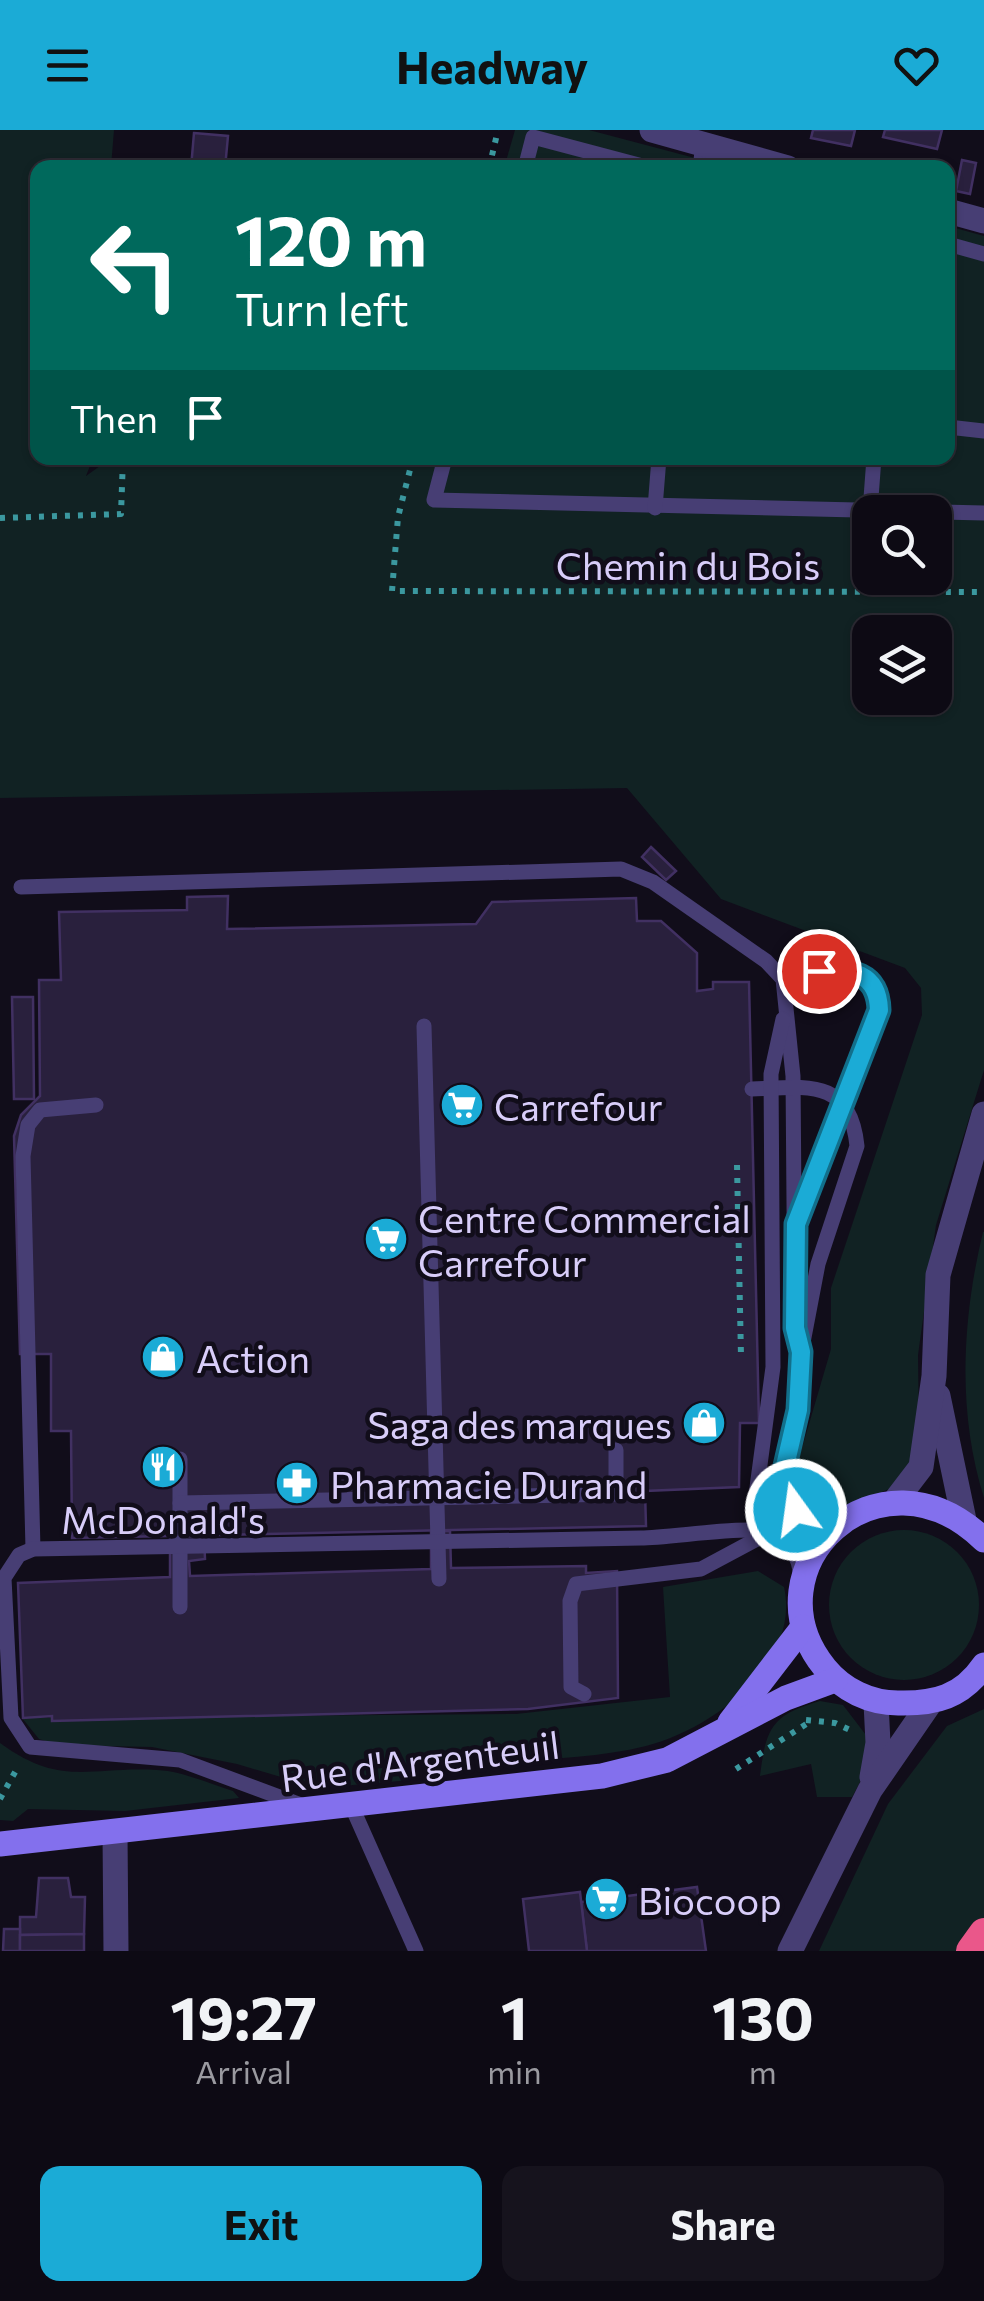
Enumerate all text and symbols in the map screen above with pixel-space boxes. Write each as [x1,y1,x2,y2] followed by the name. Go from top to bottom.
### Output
[40,38,95,93] icon: menu
[396,38,588,93] text: Headway
[889,38,944,93] icon: heart
[235,195,427,280] text: 120 m
[70,200,200,330] icon: left
[235,280,409,335] text: Turn left
[178,390,233,445] icon: arrive
[70,394,158,441] text: Then
[852,495,952,715] map controls
[852,495,952,595] button: search
[556,541,820,588] street label: Chemin du Bois
[852,615,952,715] button: layers
[777,929,862,1014] pin
[792,944,847,999] icon: arrive
[439,1082,485,1128] supermarket icon: Carrefour
[494,1082,663,1129] place label: Carrefour
[418,1194,751,1285] place label: Centre Commercial Carrefour
[363,1216,409,1262] supermarket icon: Centre Commercial Carrefour
[140,1334,186,1380] shop icon: Action
[196,1334,310,1381] place label: Action
[367,1400,672,1447] place label: Saga des marques
[681,1400,727,1446] shop icon: Saga des marques
[140,1444,186,1490] restaurant icon: McDonald's
[744,1458,848,1562] position arrow
[274,1460,320,1506] pharmacy icon: Pharmacie Durand
[330,1460,647,1507] place label: Pharmacie Durand
[61,1495,265,1542] place label: McDonald's
[278,1720,562,1800] street label: Rue d'Argenteuil
[583,1876,629,1922] supermarket icon: Biocoop
[638,1876,782,1923] place label: Biocoop
[170,1979,317,2052] text: 19:27
[501,1979,528,2052] text: 1
[712,1979,814,2052] text: 130
[195,2051,292,2091] text: Arrival
[487,2051,542,2091] text: min
[749,2051,777,2091] text: m
[40,2166,482,2281] button: Exit
[502,2166,944,2281] button: Share

